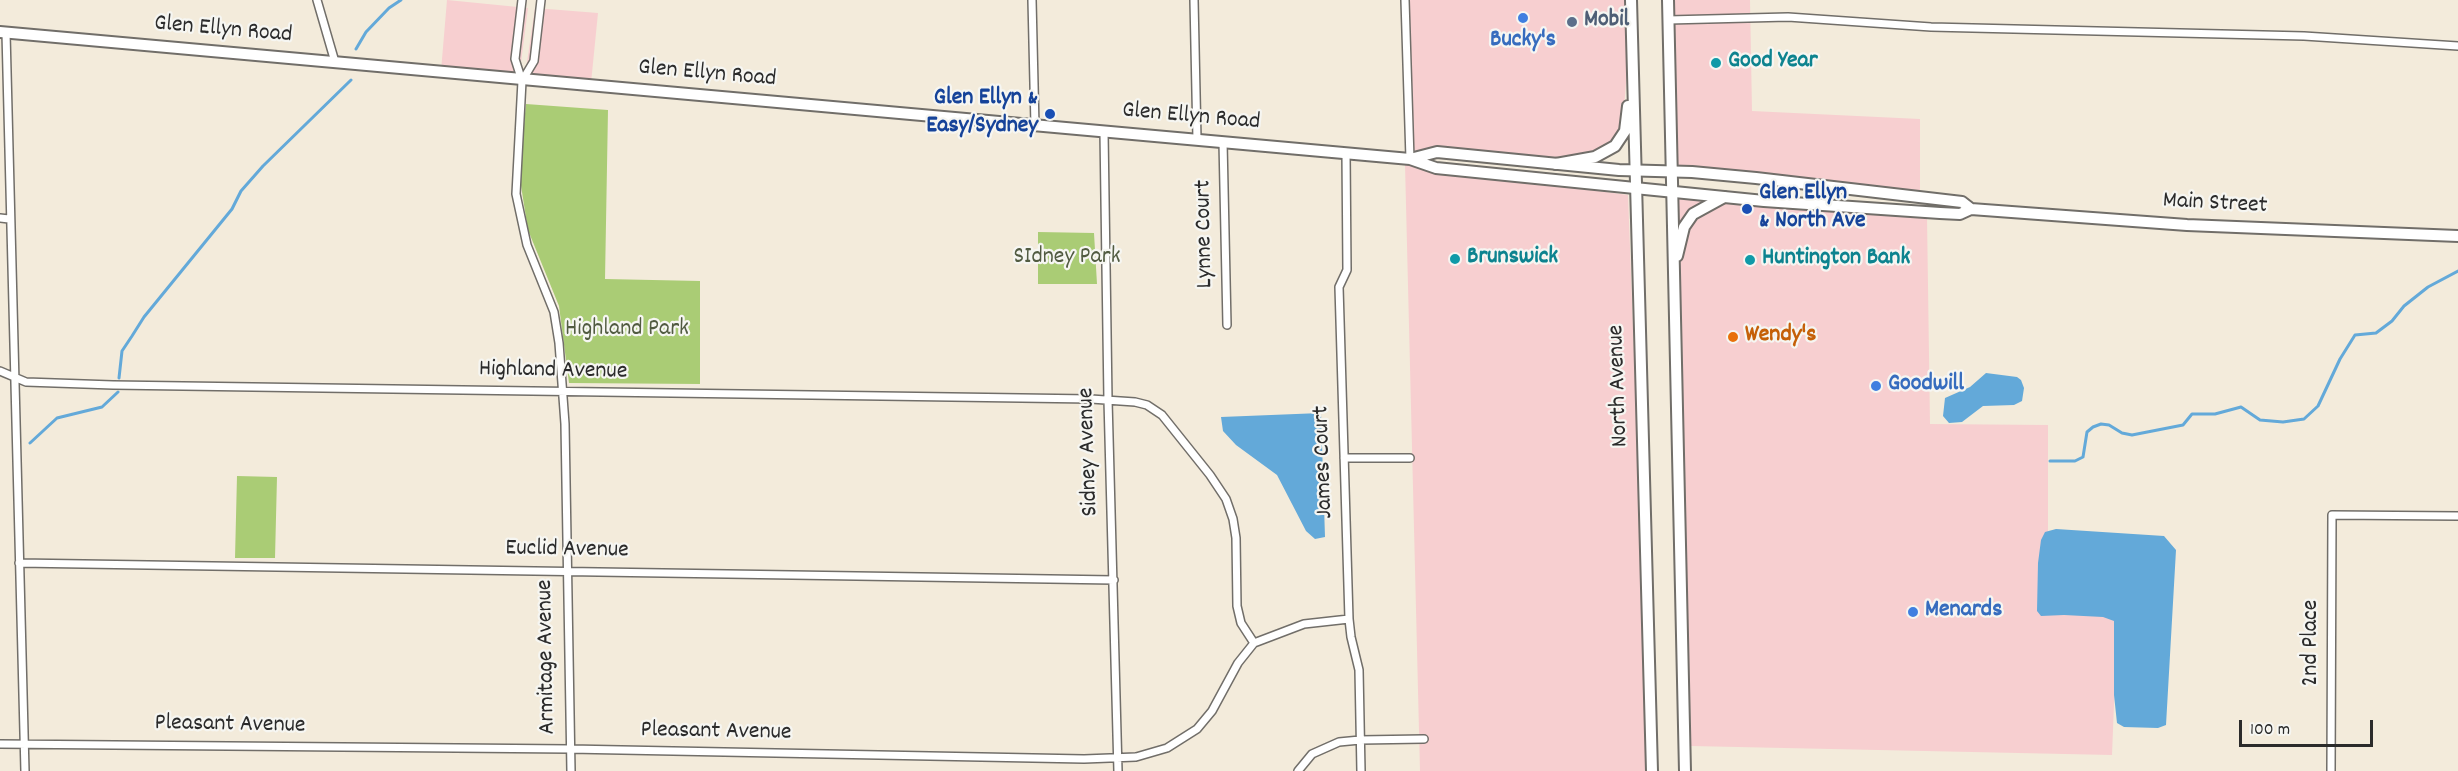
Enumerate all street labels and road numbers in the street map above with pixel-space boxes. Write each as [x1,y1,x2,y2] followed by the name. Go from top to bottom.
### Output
[153,11,293,51] street label: Glen Ellyn Road
[637,55,777,95] street label: Glen Ellyn Road
[1121,98,1261,138] street label: Glen Ellyn Road
[1191,180,1221,288] street label: Lynne Court
[2162,188,2268,222] street label: Main Street
[1603,324,1637,448] street label: North Avenue
[478,356,628,388] street label: Highland Avenue
[1073,387,1107,517] street label: Sidney Avenue
[1309,405,1341,519] street label: James Court
[505,536,629,566] street label: Euclid Avenue
[532,579,564,735] street label: Armitage Avenue
[2299,600,2327,686] street label: 2nd Place
[154,710,306,742] street label: Pleasant Avenue
[640,717,792,749] street label: Pleasant Avenue

